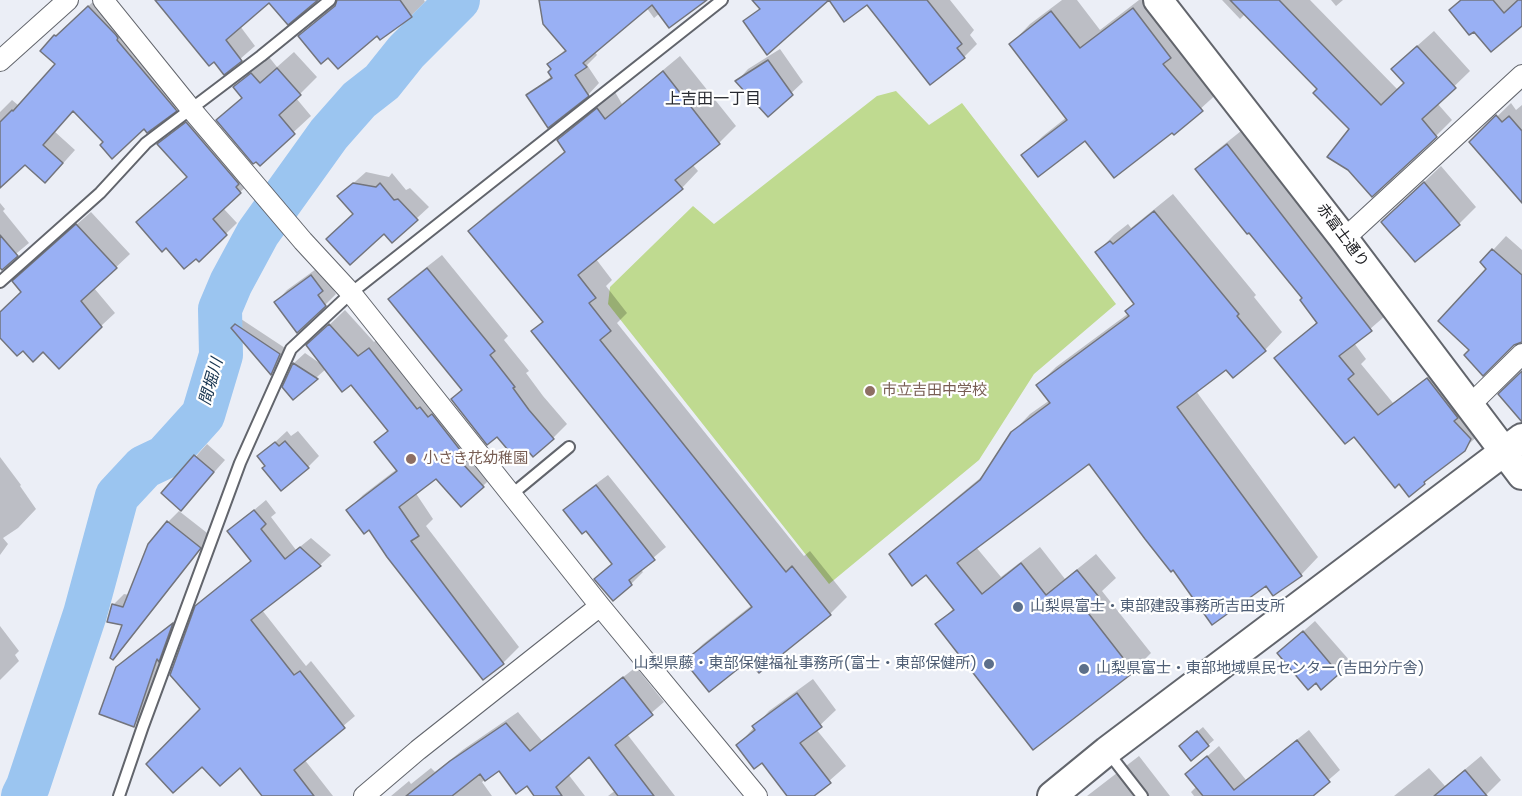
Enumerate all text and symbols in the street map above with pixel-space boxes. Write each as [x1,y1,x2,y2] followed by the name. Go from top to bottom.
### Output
[665,90,761,110] district label: 上吉田一丁目
[1312,201,1372,271] street label: 赤富士通り
[196,356,228,408] water label: 間堀川
[882,382,987,400] place label: 市立吉田中学校
[863,384,877,398] marker: 市立吉田中学校
[423,450,528,468] place label: 小さき花幼稚園
[404,452,418,466] marker: 小さき花幼稚園
[1030,598,1285,616] place label: 山梨県富士・東部建設事務所吉田支所
[1011,600,1025,614] marker: 山梨県富士・東部建設事務所吉田支所
[633,655,977,673] place label: 山梨県藤・東部保健福祉事務所(富士・東部保健所)
[982,657,996,671] marker: 山梨県藤・東部保健福祉事務所(富士・東部保健所)
[1096,660,1425,678] place label: 山梨県富士・東部地域県民センター(吉田分庁舎)
[1077,662,1091,676] marker: 山梨県富士・東部地域県民センター(吉田分庁舎)

